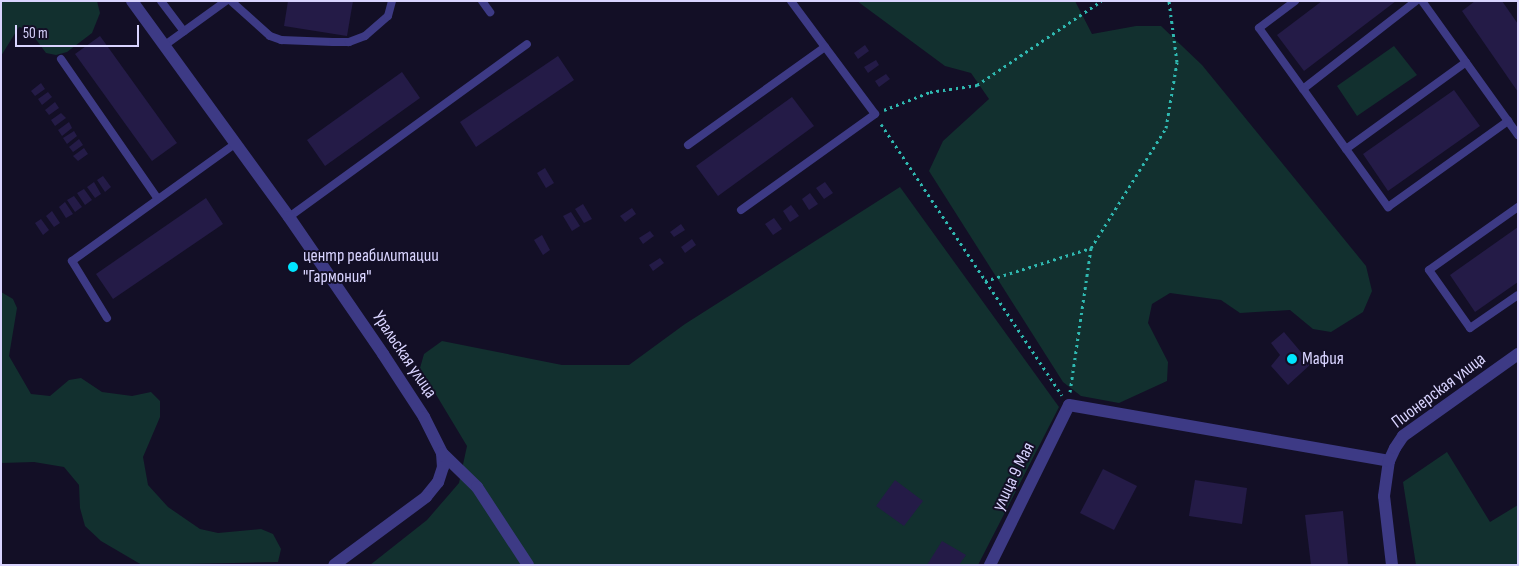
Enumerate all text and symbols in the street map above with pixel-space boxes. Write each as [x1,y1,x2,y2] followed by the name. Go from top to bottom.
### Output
[18,15,141,47] scale bar
[23,24,48,43] text: 50 m
[303,246,439,288] place label: центр реабилитации "Гармония"
[287,261,299,273] marker: центр реабилитации "Гармония"
[367,307,441,403] street label: Уральская улица
[1302,348,1344,370] place label: Мафия
[1388,349,1490,433] street label: Пионерская улица
[1286,353,1298,365] marker: Мафия
[988,439,1040,515] street label: улица 9 Мая

